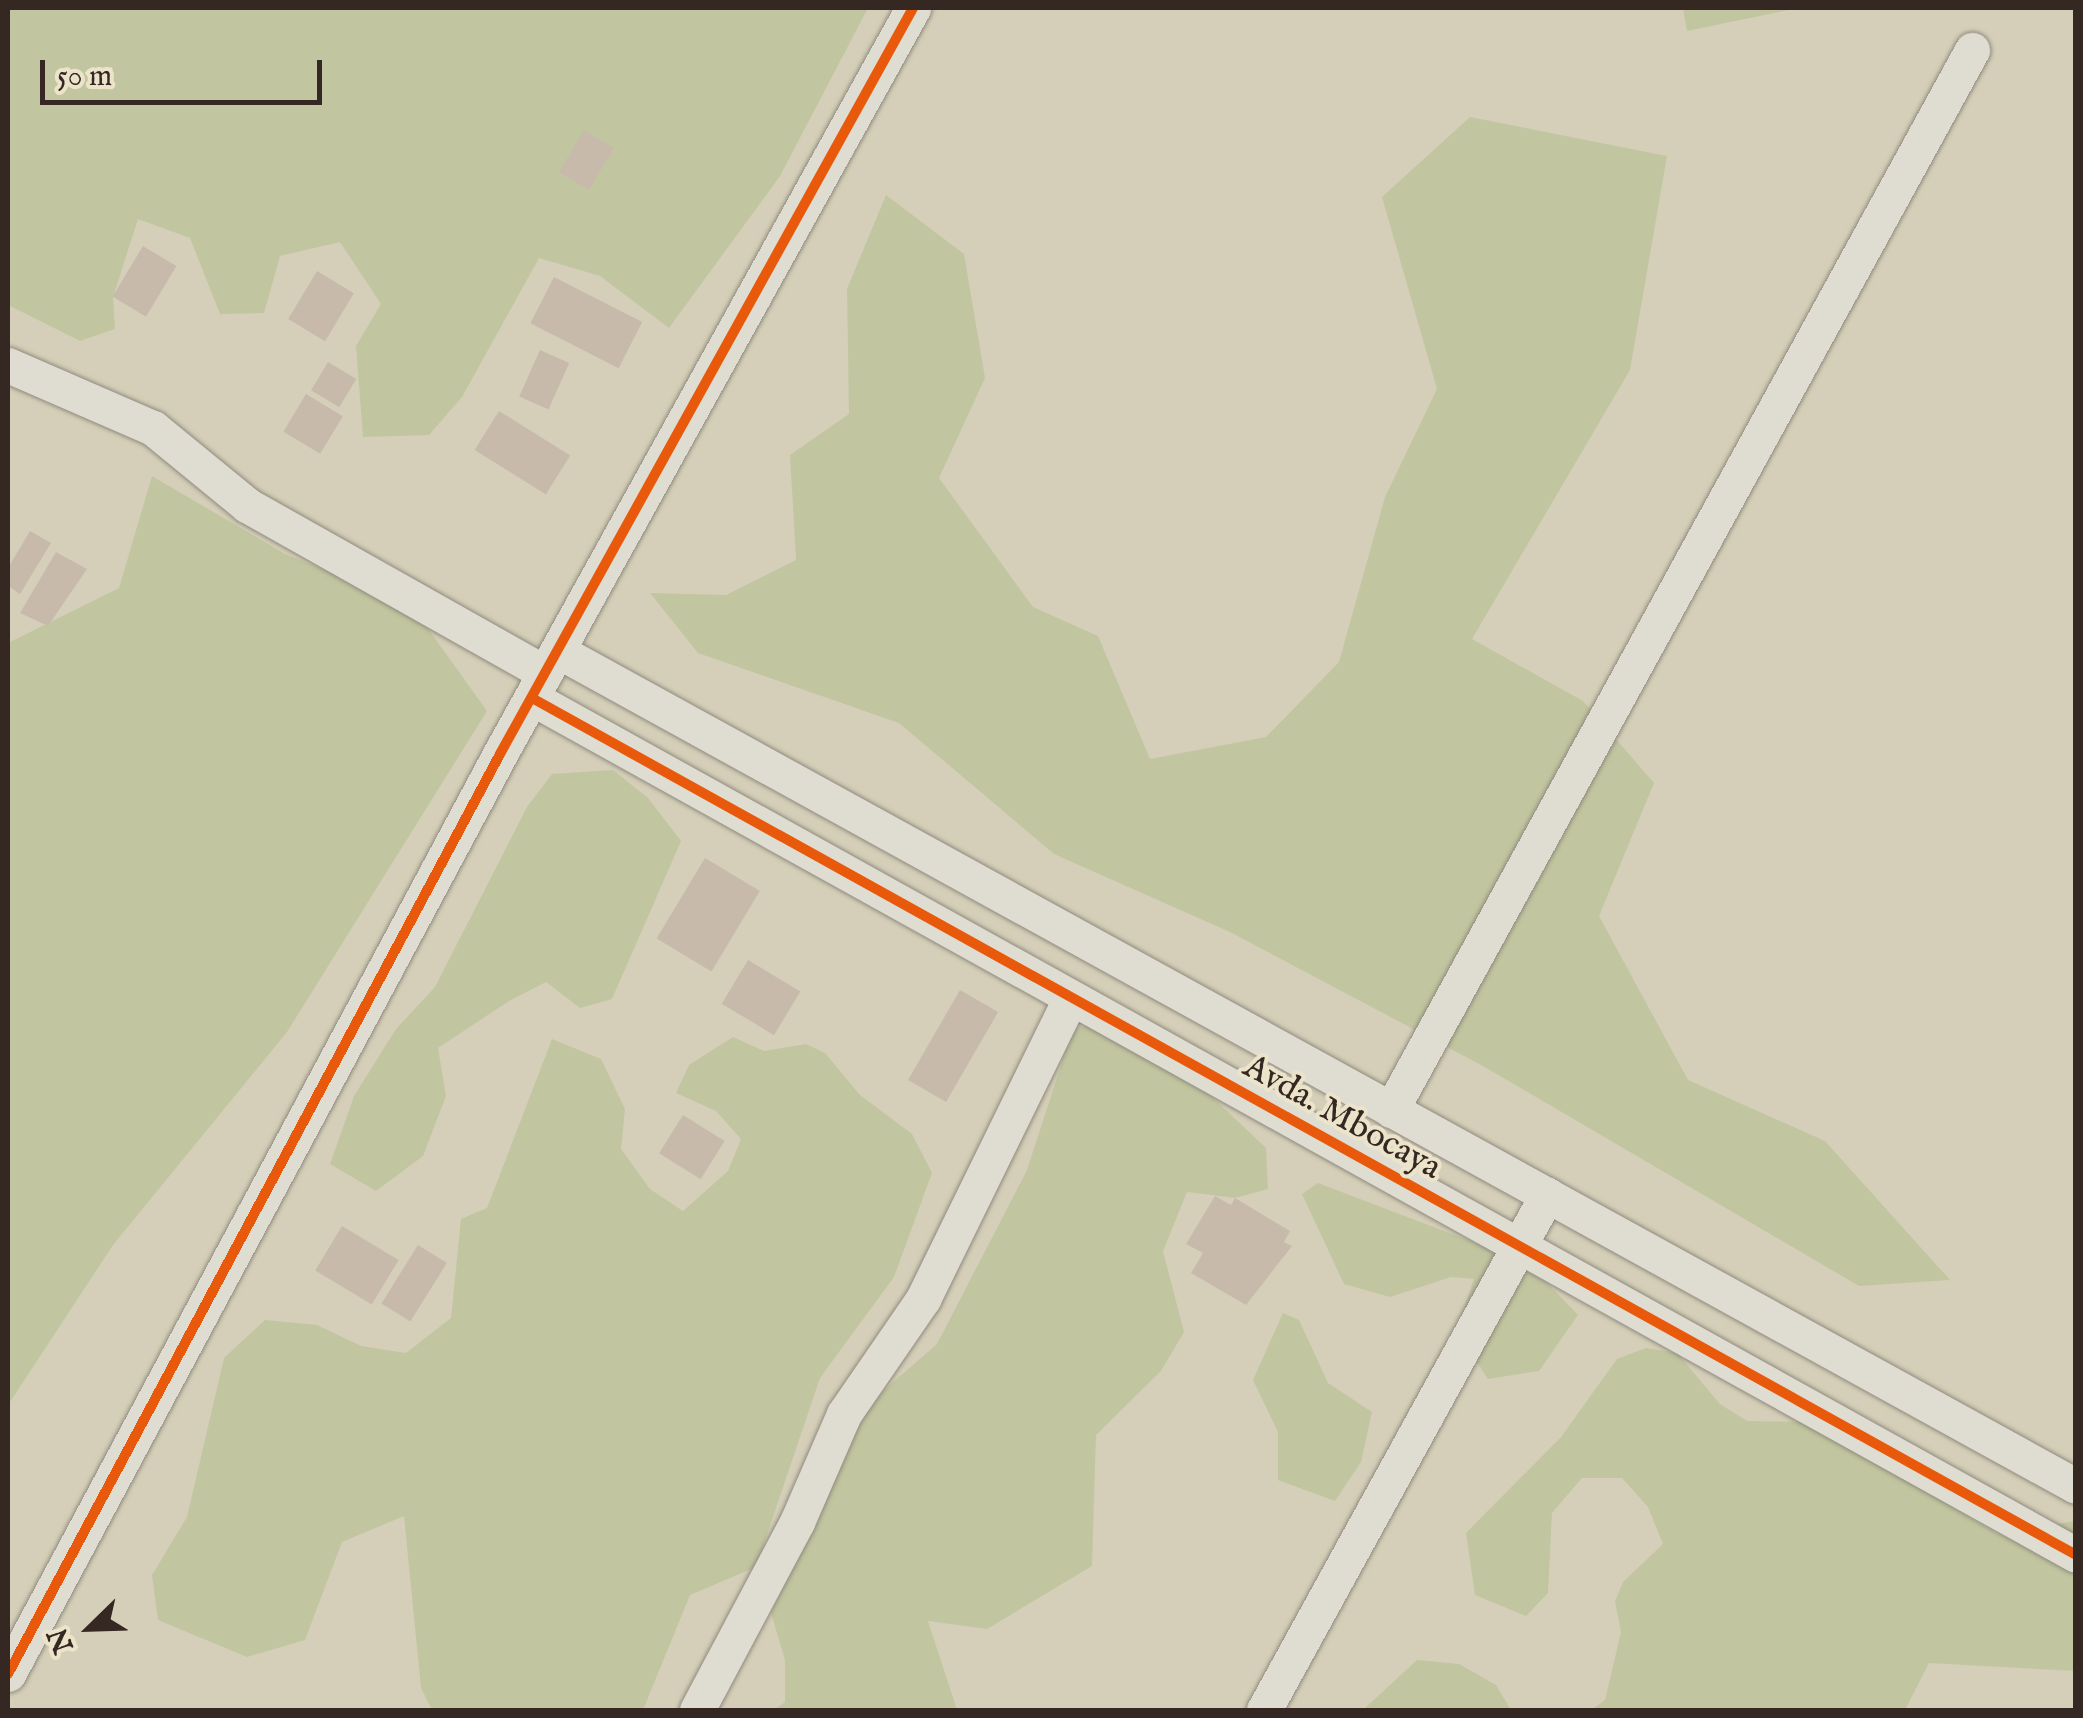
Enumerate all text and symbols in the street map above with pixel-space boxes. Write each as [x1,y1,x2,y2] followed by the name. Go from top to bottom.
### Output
[45,40,328,102] scale bar
[57,58,112,96] text: 50 m
[1236,1046,1448,1190] street label: Avda. Mbocaya
[40,1578,140,1678] north arrow
[41,1622,83,1658] text: N

